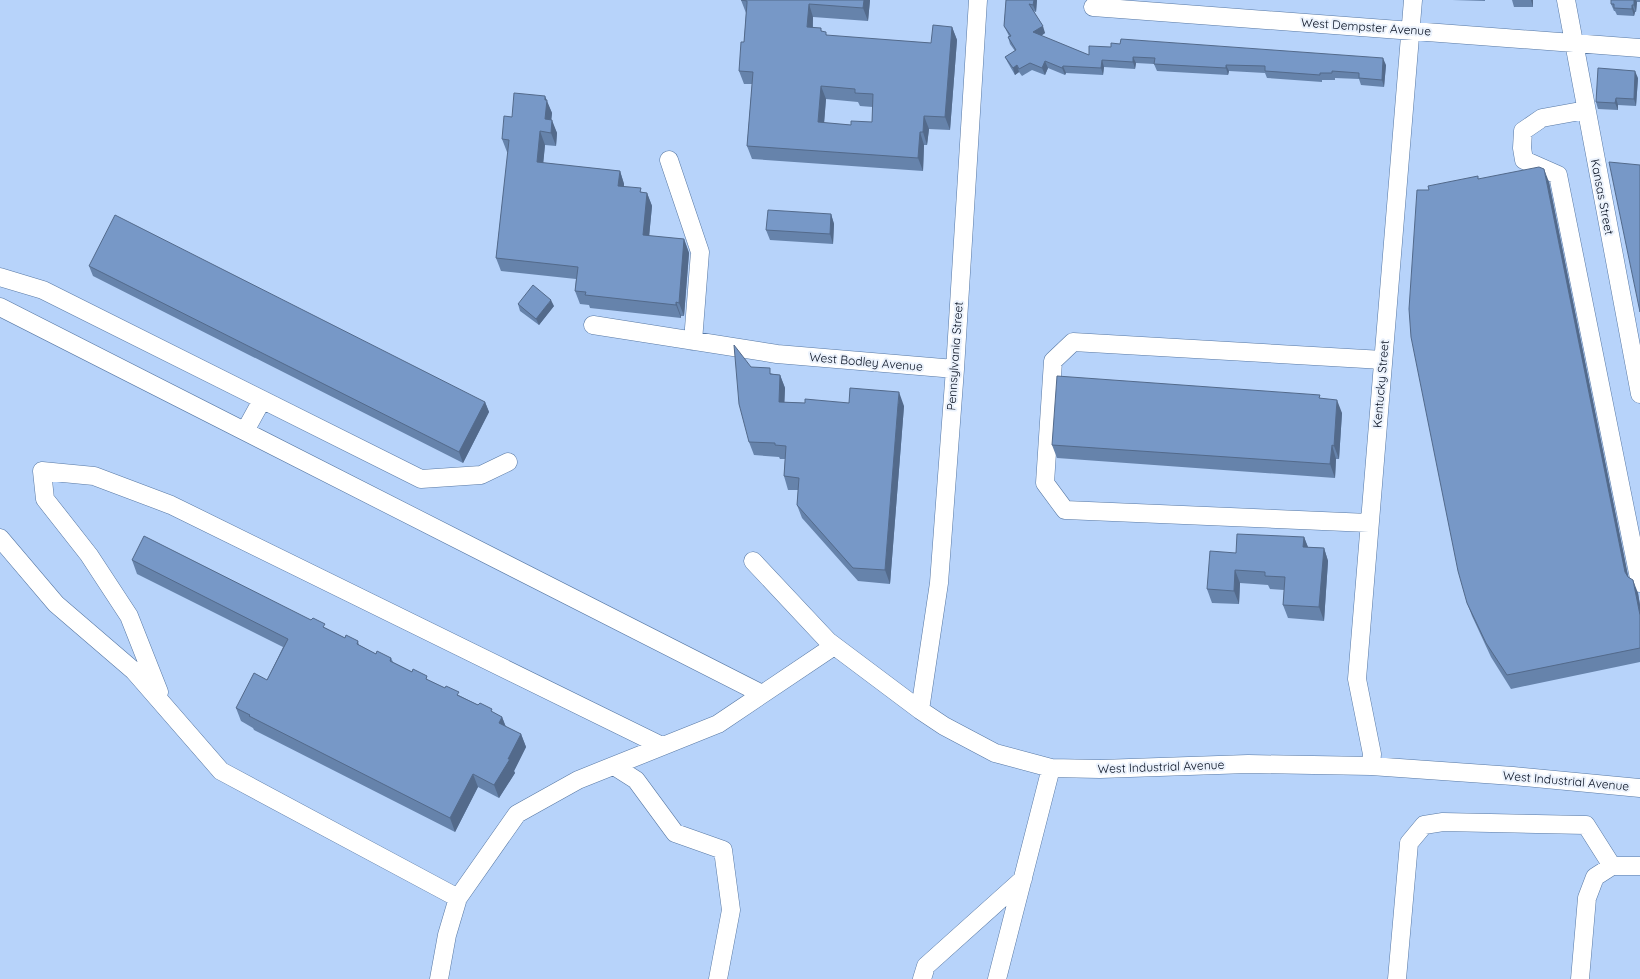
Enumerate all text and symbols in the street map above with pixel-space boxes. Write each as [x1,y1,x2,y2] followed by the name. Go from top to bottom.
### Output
[1301,14,1432,39] street label: West Dempster Avenue
[1588,158,1617,236] street label: Kansas Street
[943,301,966,411] street label: Pennsylvania Street
[1369,339,1392,428] street label: Kentucky Street
[809,349,924,374] street label: West Bodley Avenue
[1097,757,1225,776] street label: West Industrial Avenue
[1502,768,1630,794] street label: West Industrial Avenue

